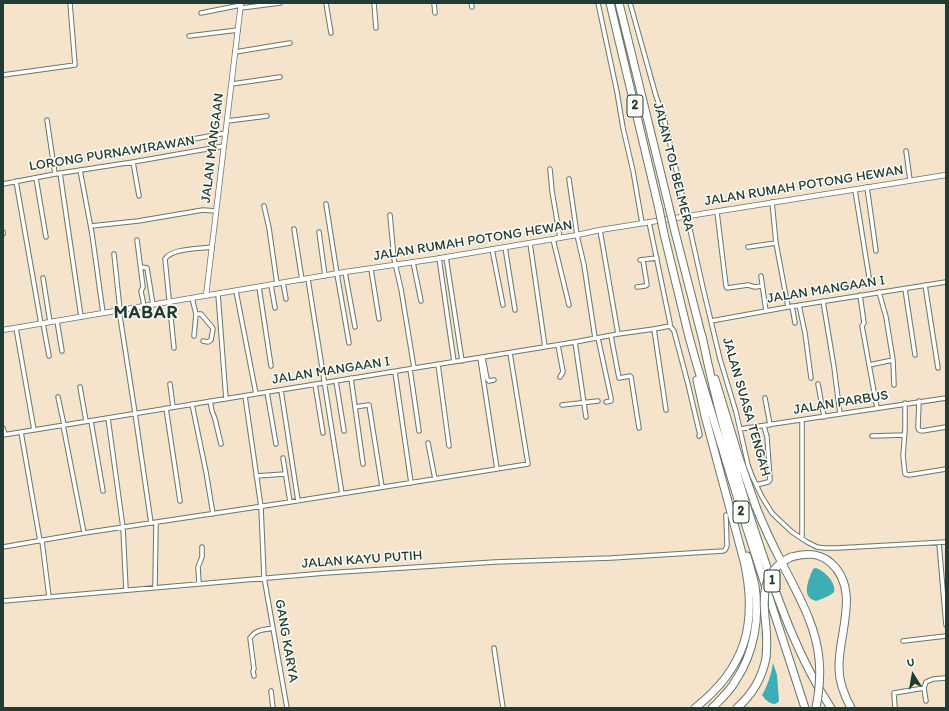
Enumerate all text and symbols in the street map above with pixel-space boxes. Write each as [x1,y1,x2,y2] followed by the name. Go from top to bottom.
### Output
[198,92,228,204] street label: JALAN MANGAAN
[627,95,643,117] road number: 2
[649,101,697,233] street label: JALAN TOL BELMERA
[28,133,196,175] street label: LORONG PURNAWIRAWAN
[703,162,905,210] street label: JALAN RUMAH POTONG HEWAN
[372,217,574,265] street label: JALAN RUMAH POTONG HEWAN
[766,272,886,308] street label: JALAN MANGAAN I
[114,302,178,324] district label: MABAR
[718,336,774,478] street label: JALAN SUASA TENGAH
[271,353,391,389] street label: JALAN MANGAAN I
[792,387,890,419] street label: JALAN PARBUS
[733,501,749,523] road number: 2
[301,547,423,573] street label: JALAN KAYU PUTIH
[764,570,780,592] road number: 1
[270,598,302,684] street label: GANG KARYA
[893,655,933,695] north arrow
[906,656,915,670] text: U

